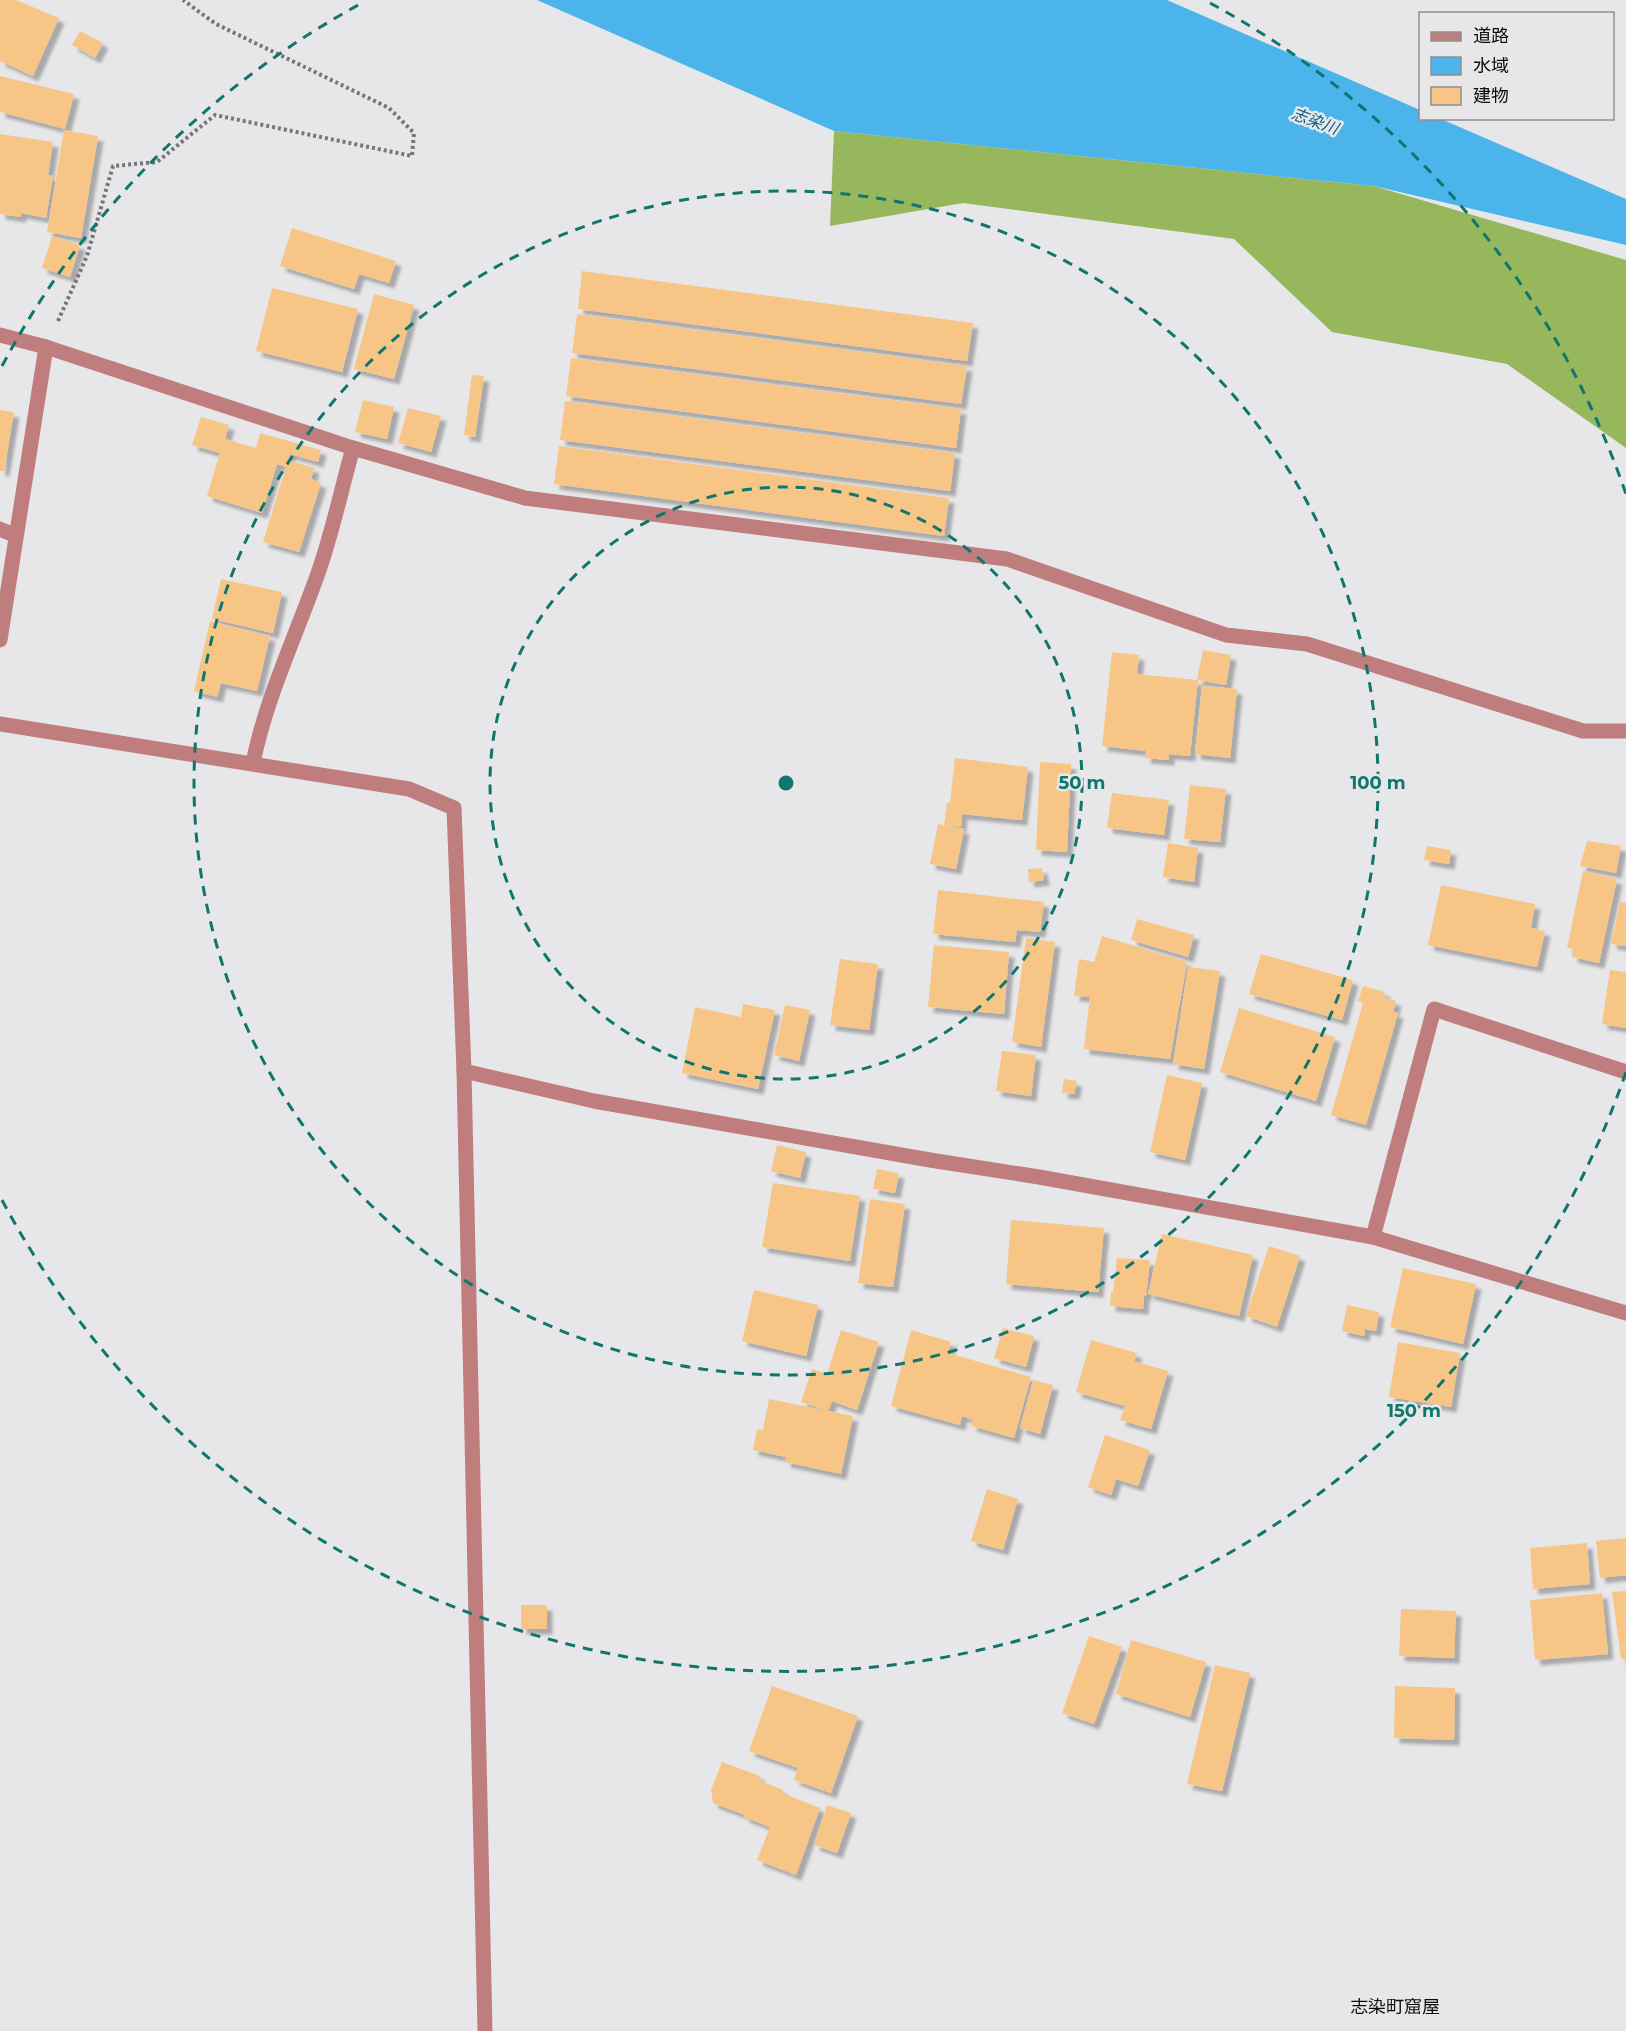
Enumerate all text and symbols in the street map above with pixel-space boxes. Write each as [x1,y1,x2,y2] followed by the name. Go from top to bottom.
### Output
[1419,12,1614,120] legend
[1473,25,1509,47] text: 道路
[1473,55,1509,77] text: 水域
[1473,85,1509,107] text: 建物
[1289,104,1343,139] water label: 志染川
[1059,772,1105,794] text: 50 m
[1350,772,1406,794] text: 100 m
[776,773,796,793] centre of rings
[1387,1400,1441,1422] text: 150 m
[1350,1996,1440,2018] district label: 志染町窟屋

